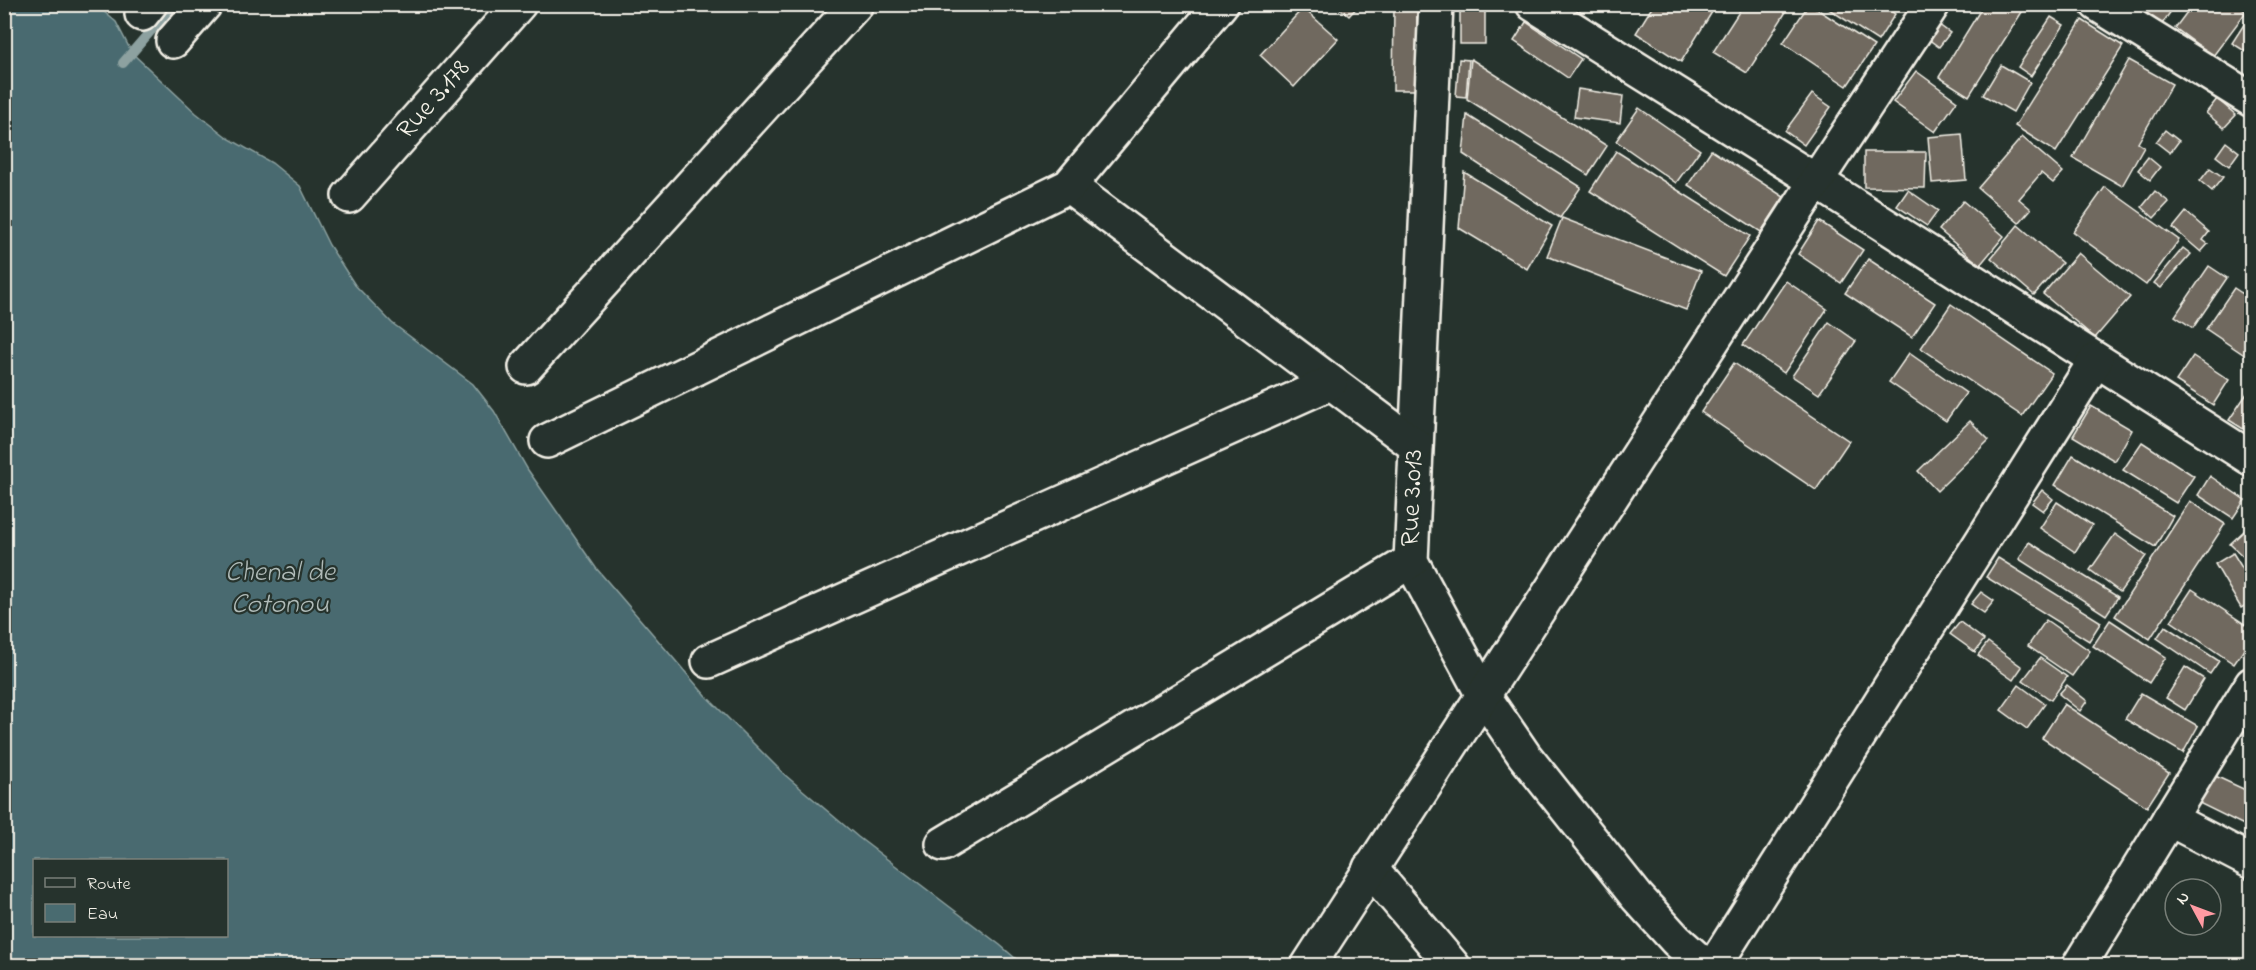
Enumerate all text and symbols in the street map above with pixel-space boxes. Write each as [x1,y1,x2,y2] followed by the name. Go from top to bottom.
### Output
[388,51,480,149] street label: Rue 3.178
[1392,449,1434,547] street label: Rue 3.013
[225,553,337,626] water label: Chenal de Cotonou
[33,859,228,937] legend
[87,872,132,898] text: Route
[2163,877,2223,937] north arrow
[2171,886,2196,910] text: N
[87,902,118,928] text: Eau

